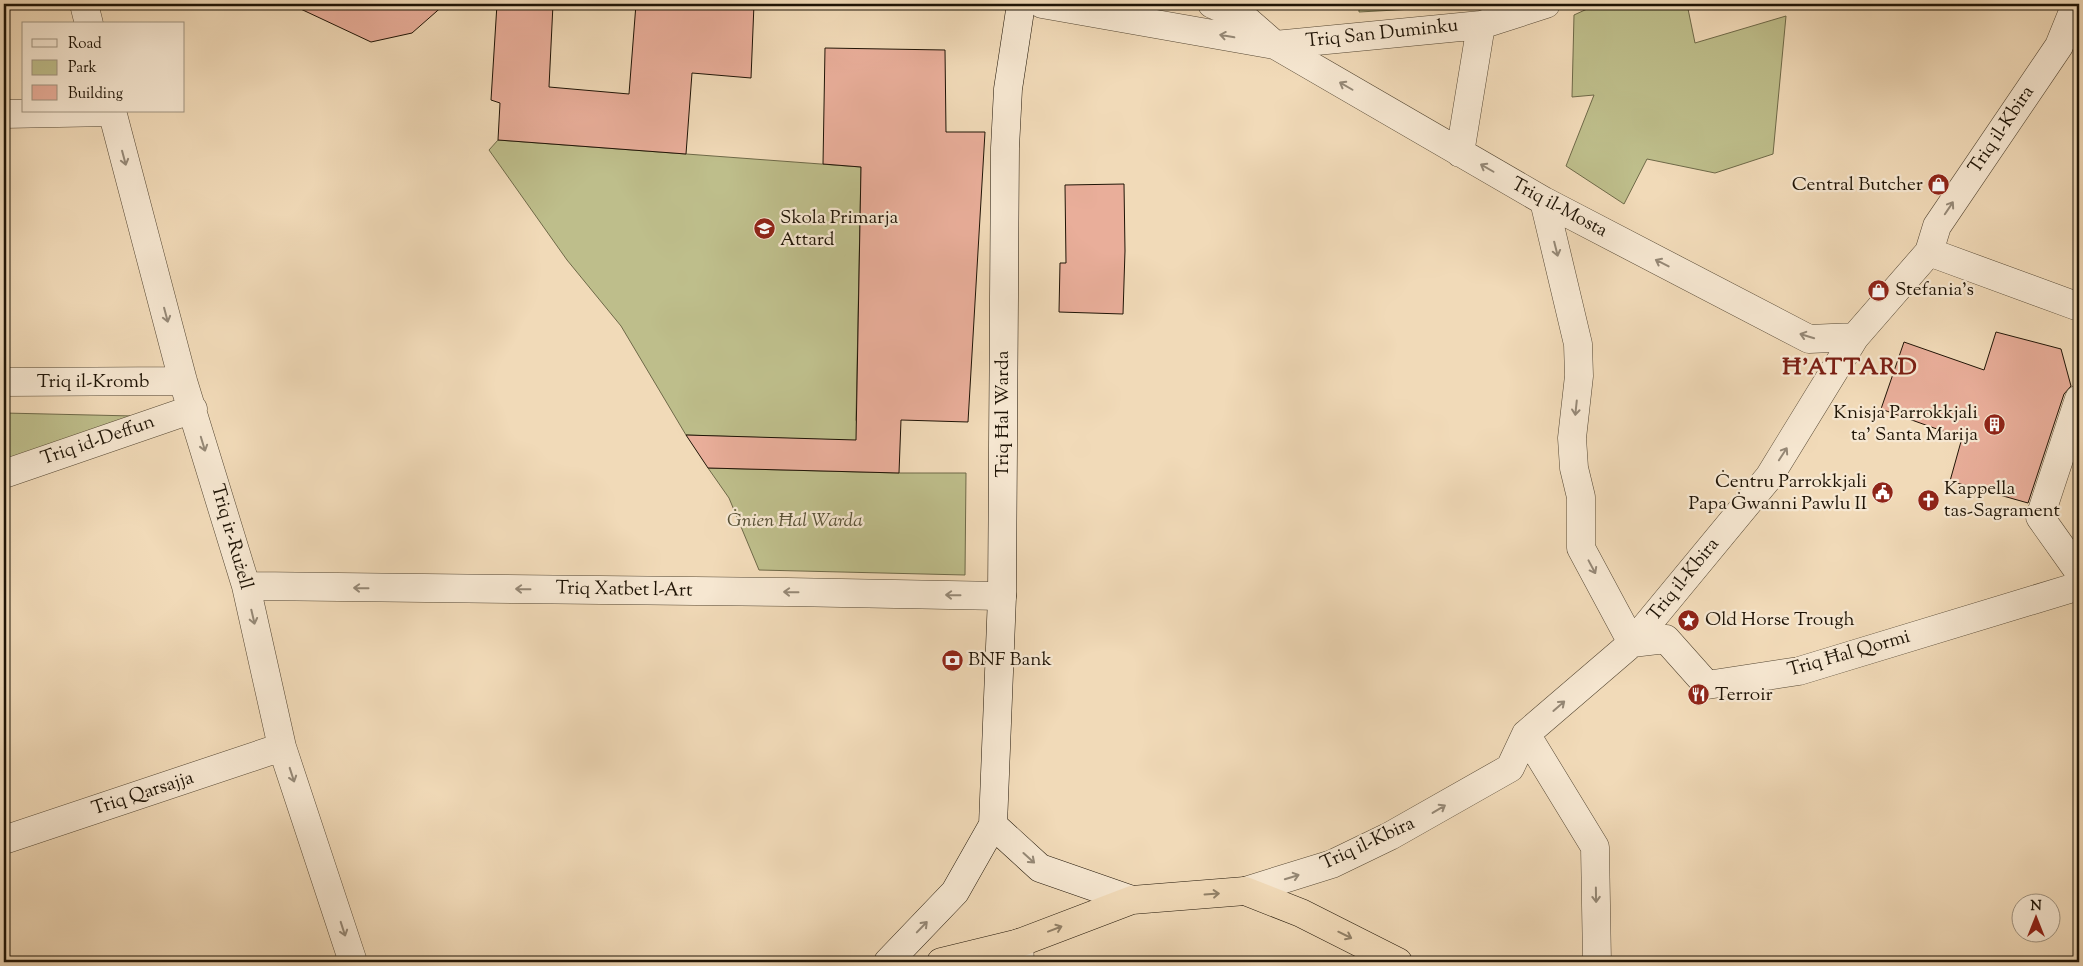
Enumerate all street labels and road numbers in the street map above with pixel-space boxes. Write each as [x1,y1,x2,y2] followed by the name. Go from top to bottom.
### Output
[1304,13,1460,55] street label: Triq San Duminku
[1963,80,2042,179] street label: Triq il-Kbira
[1506,171,1612,245] street label: Triq il-Mosta
[990,350,1017,478] street label: Triq Ħal Warda
[37,369,149,396] street label: Triq il-Kromb
[37,409,159,473] street label: Triq id-Deffun
[203,481,259,593] street label: Triq ir-Rużell
[1642,532,1726,628] street label: Triq il-Kbira
[555,575,693,605] street label: Triq Xatbet l-Art
[1784,624,1914,684] street label: Triq Ħal Qormi
[89,765,198,823] street label: Triq Qarsajja
[1317,810,1420,878] street label: Triq il-Kbira

